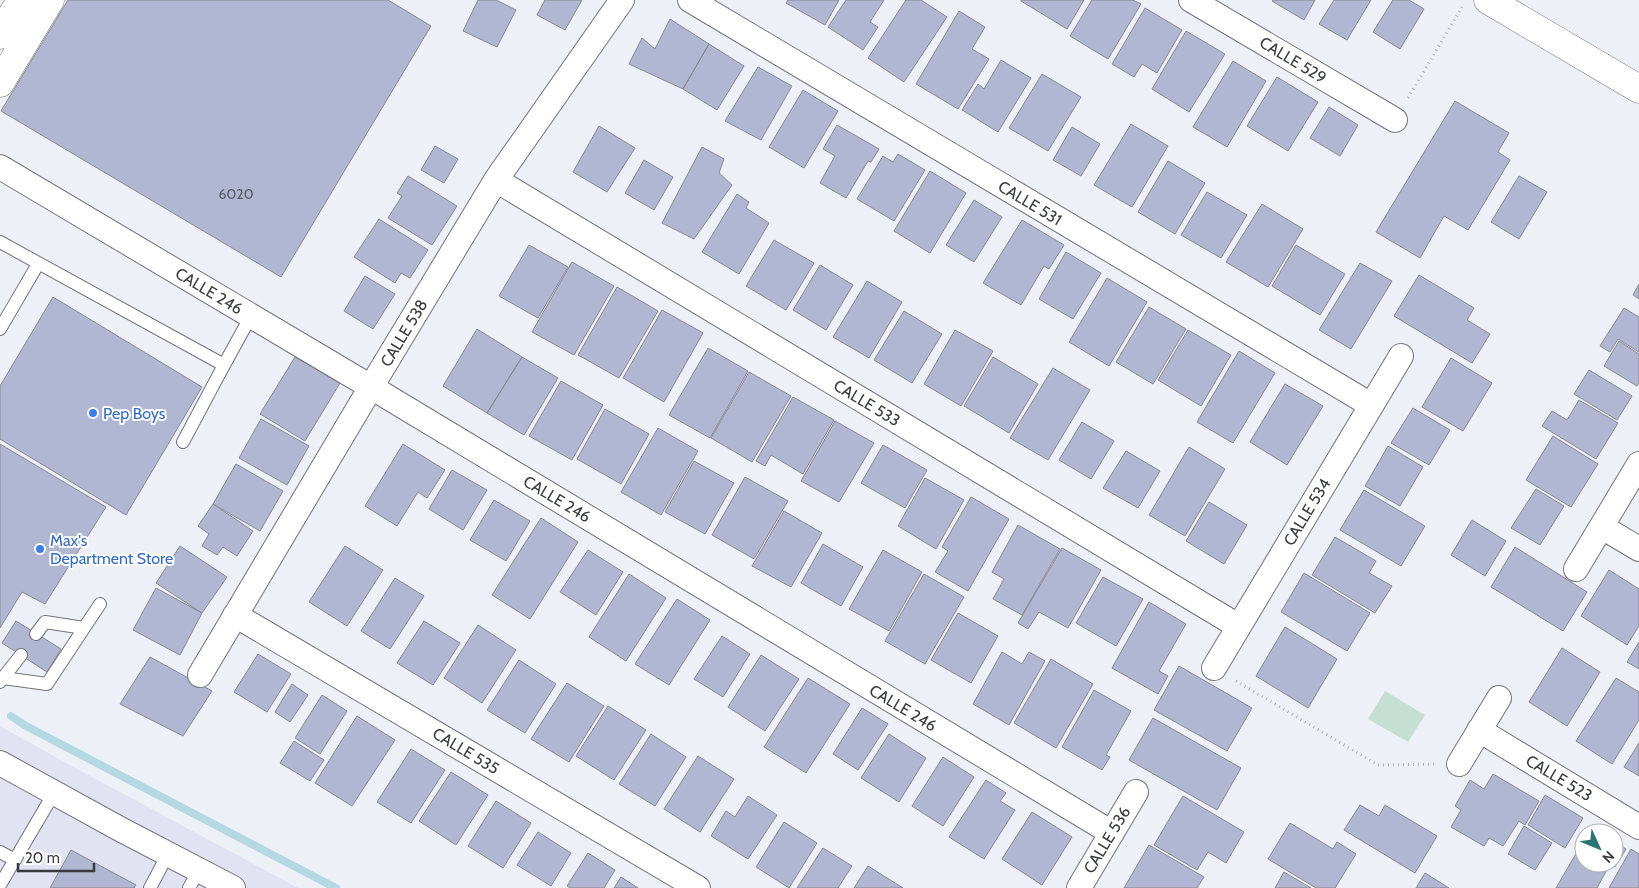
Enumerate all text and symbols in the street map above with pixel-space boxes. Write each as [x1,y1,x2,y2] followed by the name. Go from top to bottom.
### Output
[1256,33,1330,87] street label: CALLE 529
[995,177,1065,229] street label: CALLE 531
[219,185,254,203] house number: 6020
[172,264,246,318] street label: CALLE 246
[376,296,432,370] street label: CALLE 538
[830,376,904,430] street label: CALLE 533
[103,404,166,423] place label: Pep Boys
[87,407,99,419] marker: Pep Boys
[520,472,594,526] street label: CALLE 246
[1280,475,1334,549] street label: CALLE 534
[50,531,173,568] place label: Max's Department Store
[34,543,46,555] marker: Max's Department Store
[866,681,940,735] street label: CALLE 246
[429,724,503,778] street label: CALLE 535
[1522,751,1596,805] street label: CALLE 523
[1080,803,1134,877] street label: CALLE 536
[1574,823,1624,873] north arrow
[18,840,94,872] scale bar
[1598,847,1618,867] text: N
[25,849,60,867] text: 20 m

